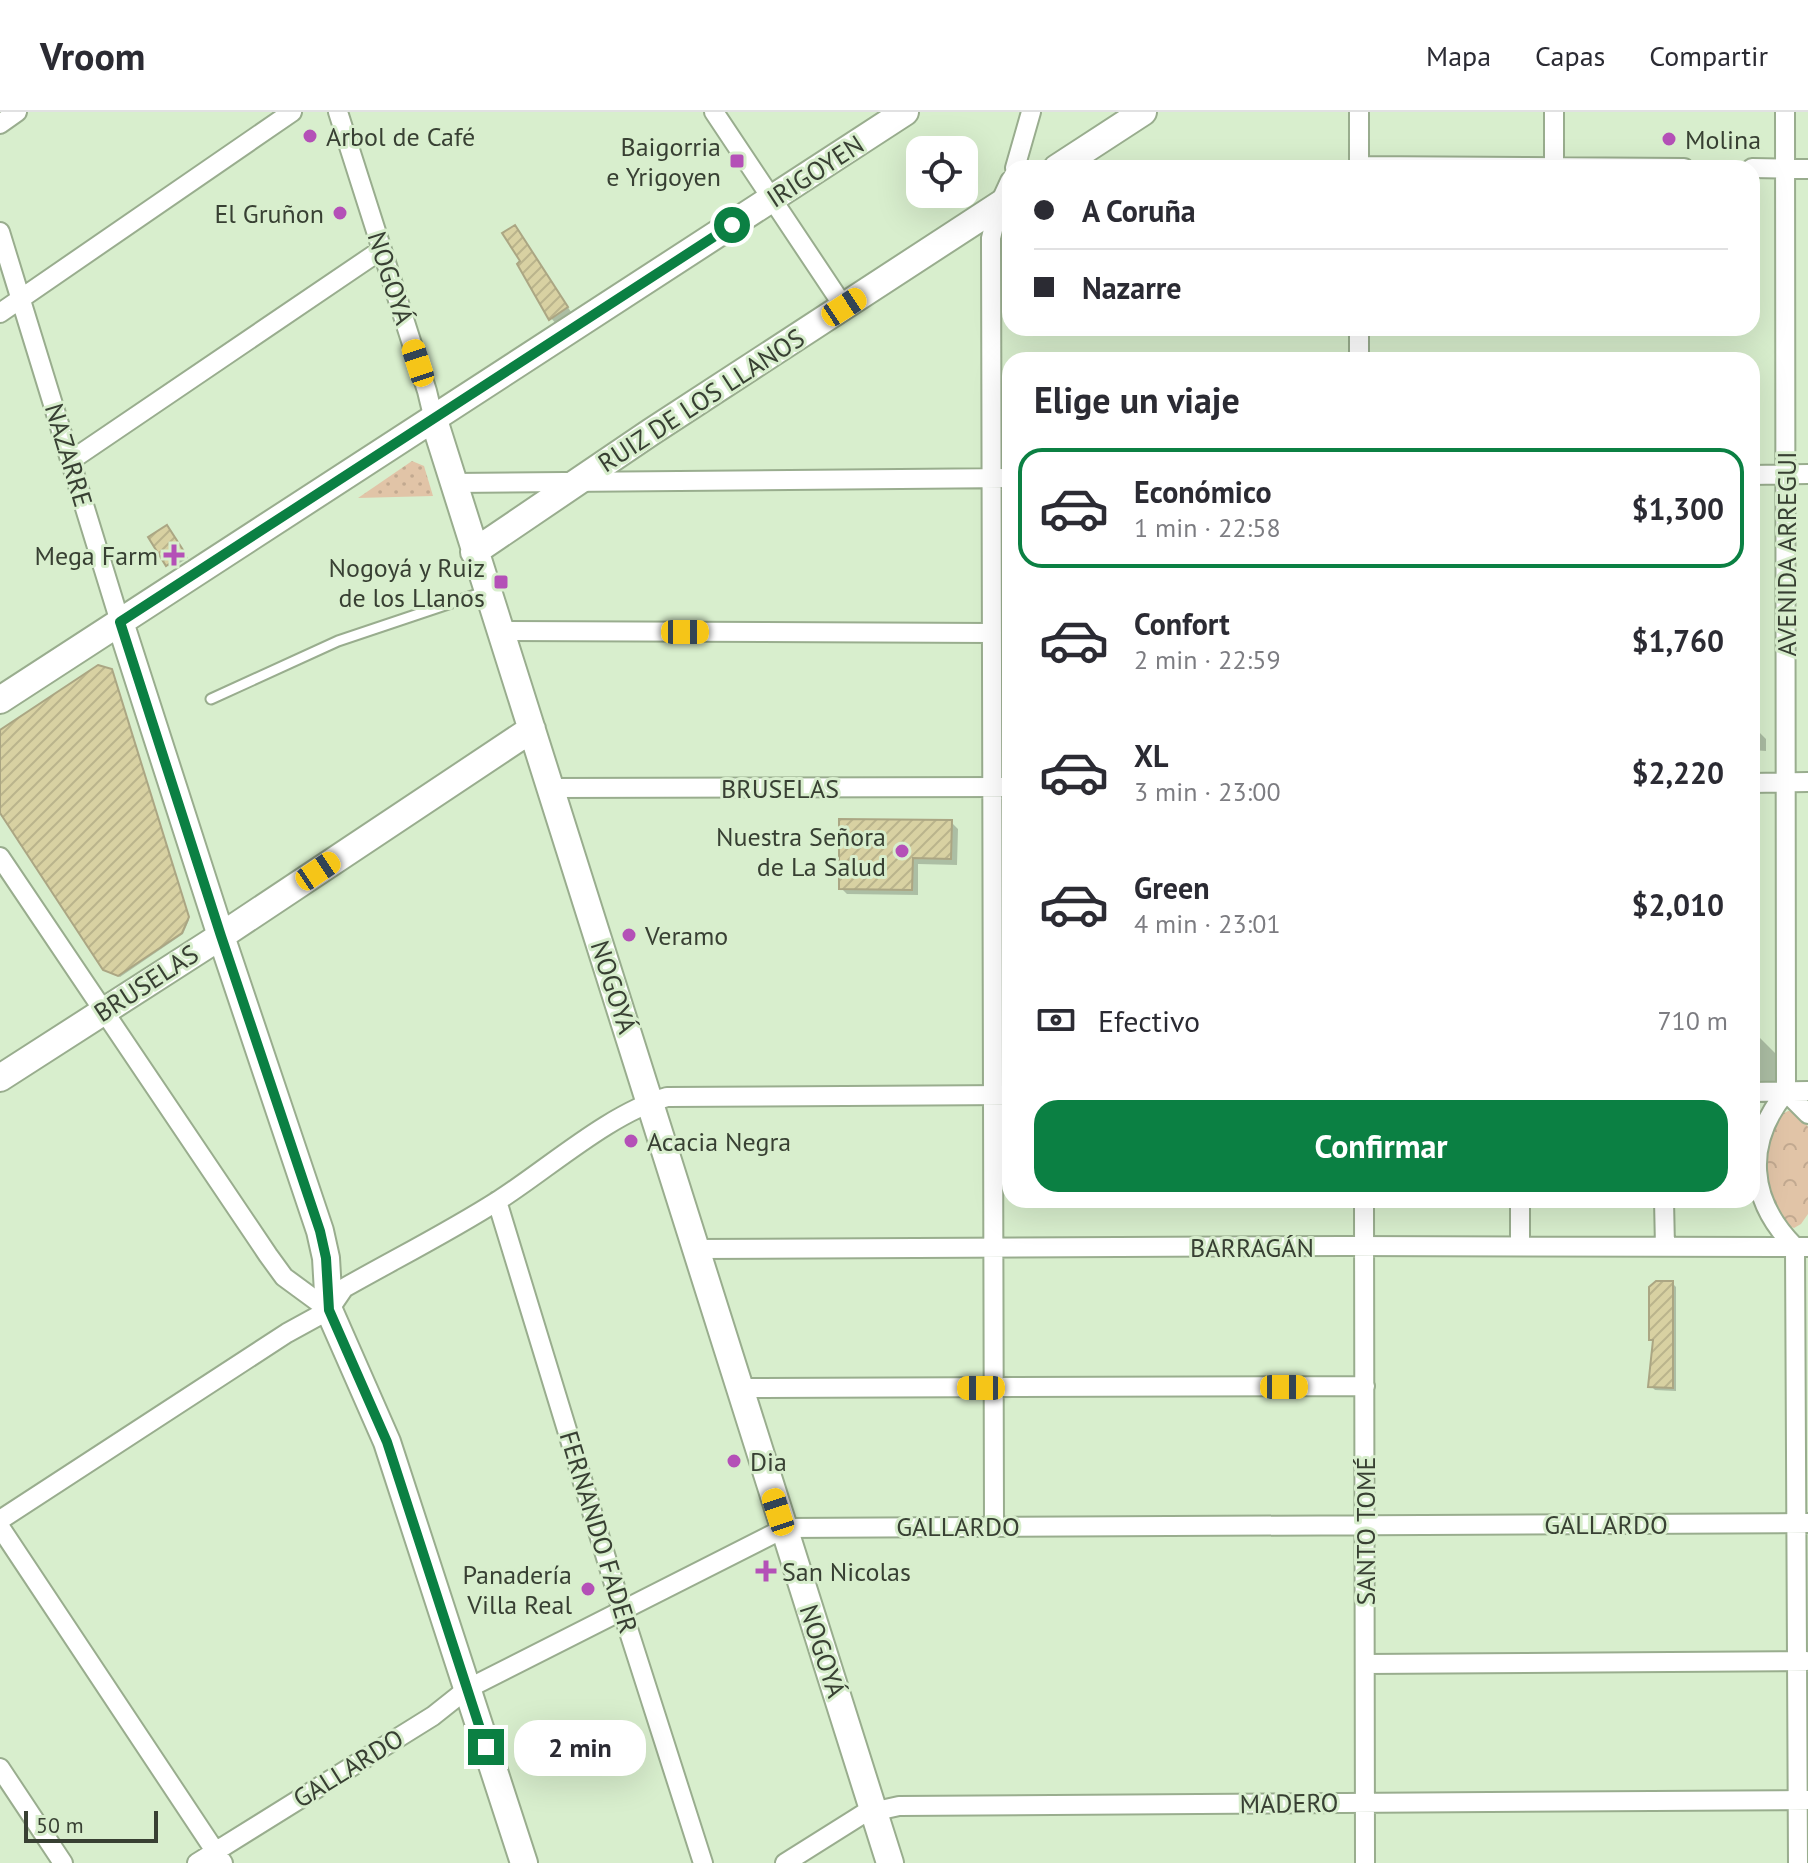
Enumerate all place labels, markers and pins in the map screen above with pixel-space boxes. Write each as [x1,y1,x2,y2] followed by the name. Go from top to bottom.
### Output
[326,120,475,153] place label: Arbol de Café
[1685,123,1761,156] place label: Molina
[301,127,319,145] marker: Arbol de Café
[606,130,721,193] place label: Baigorria e Yrigoyen
[1660,130,1678,148] marker: Molina
[728,152,746,170] marker: Baigorria e Yrigoyen
[214,197,324,230] place label: El Gruñon
[331,204,349,222] marker: El Gruñon
[34,539,158,572] place label: Mega Farm
[165,546,183,564] marker: Mega Farm
[328,551,485,614] place label: Nogoyá y Ruiz de los Llanos
[492,573,510,591] marker: Nogoyá y Ruiz de los Llanos
[716,820,886,883] place label: Nuestra Señora de La Salud
[893,842,911,860] marker: Nuestra Señora de La Salud
[644,919,728,952] place label: Veramo
[620,926,638,944] marker: Veramo
[647,1125,791,1158] place label: Acacia Negra
[622,1132,640,1150] marker: Acacia Negra
[750,1445,787,1478] place label: Dia
[725,1452,743,1470] marker: Dia
[782,1555,911,1588] place label: San Nicolas
[462,1558,572,1621] place label: Panadería Villa Real
[757,1562,775,1580] marker: San Nicolas
[579,1580,597,1598] marker: Panadería Villa Real

